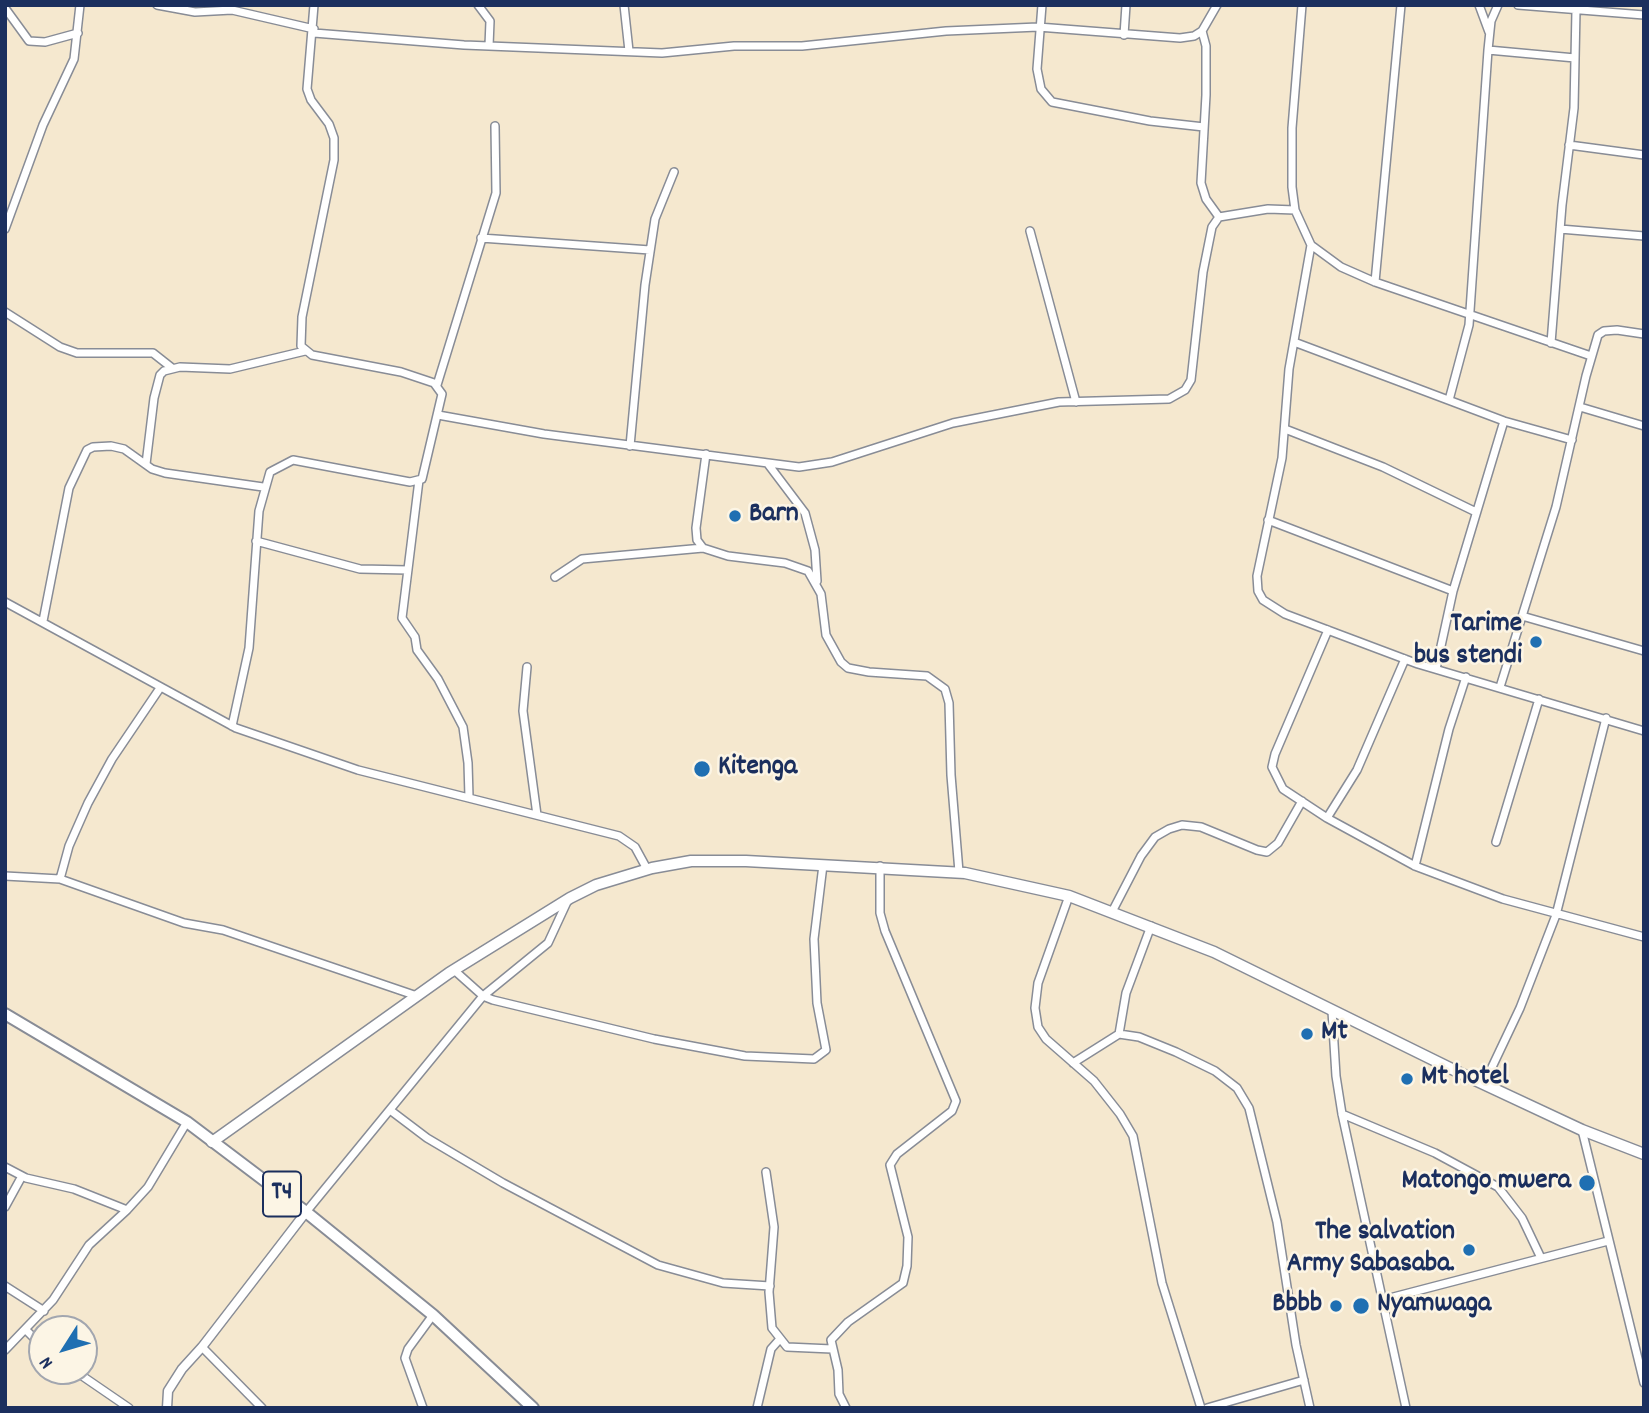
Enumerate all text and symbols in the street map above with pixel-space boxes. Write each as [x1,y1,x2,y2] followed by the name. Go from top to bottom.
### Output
[749,499,799,533] place label: Barn
[727,508,743,524] marker: Barn
[1414,609,1522,675] place label: Tarime bus stendi
[1528,634,1544,650] marker: Tarime bus stendi
[718,752,797,786] place label: Kitenga
[692,759,712,779] marker: Kitenga
[1321,1017,1348,1051] place label: Mt
[1299,1026,1315,1042] marker: Mt
[1421,1062,1509,1096] place label: Mt hotel
[1399,1071,1415,1087] marker: Mt hotel
[1401,1166,1571,1200] place label: Matongo mwera
[263,1172,301,1217] road number: T4
[1577,1173,1597,1193] marker: Matongo mwera
[1287,1217,1455,1283] place label: The salvation Army Sabasaba.
[1461,1242,1477,1258] marker: The salvation Army Sabasaba.
[1272,1289,1322,1323] place label: Bbbb
[1377,1289,1491,1323] place label: Nyamwaga
[1351,1296,1371,1316] marker: Nyamwaga
[1328,1298,1344,1314] marker: Bbbb
[28,1315,98,1385] north arrow
[34,1350,61,1374] text: N

